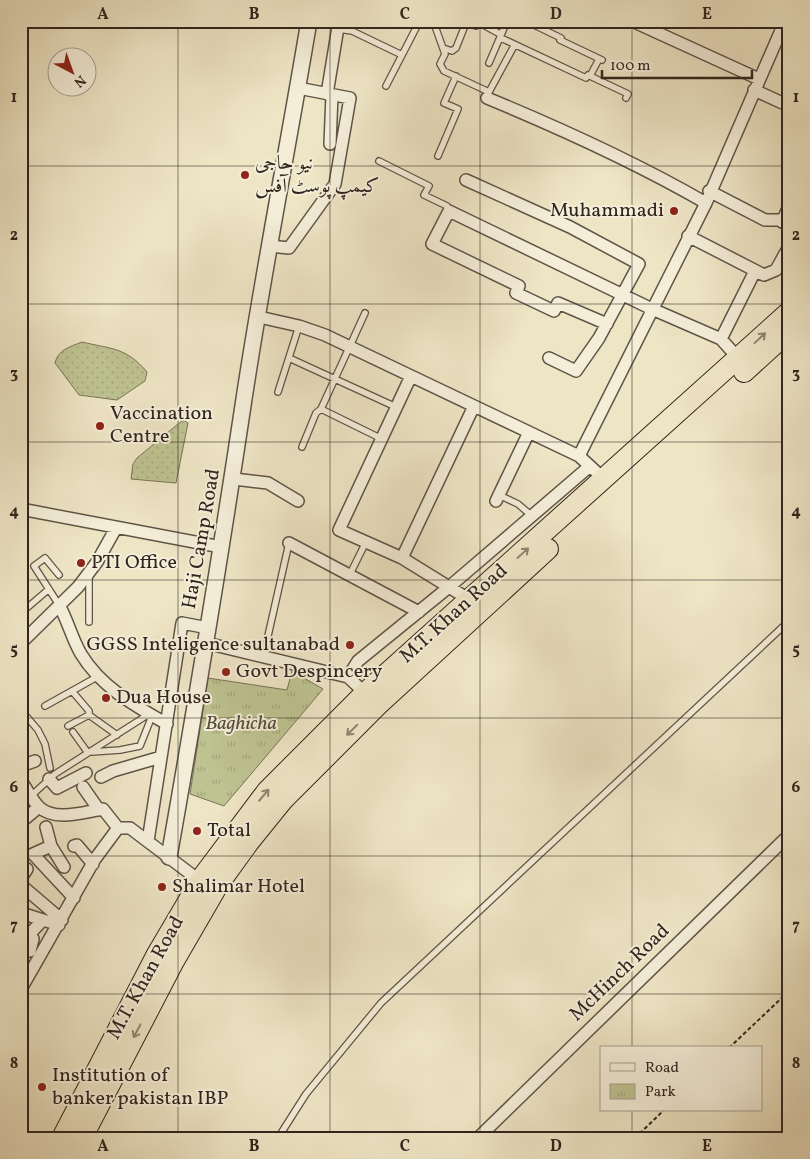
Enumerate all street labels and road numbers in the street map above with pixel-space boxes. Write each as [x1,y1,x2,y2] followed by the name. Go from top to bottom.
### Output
[176,467,228,611] street label: Haji Camp Road
[394,558,514,670] street label: M.T. Khan Road
[101,911,191,1045] street label: M.T. Khan Road
[564,918,676,1028] street label: McHinch Road

